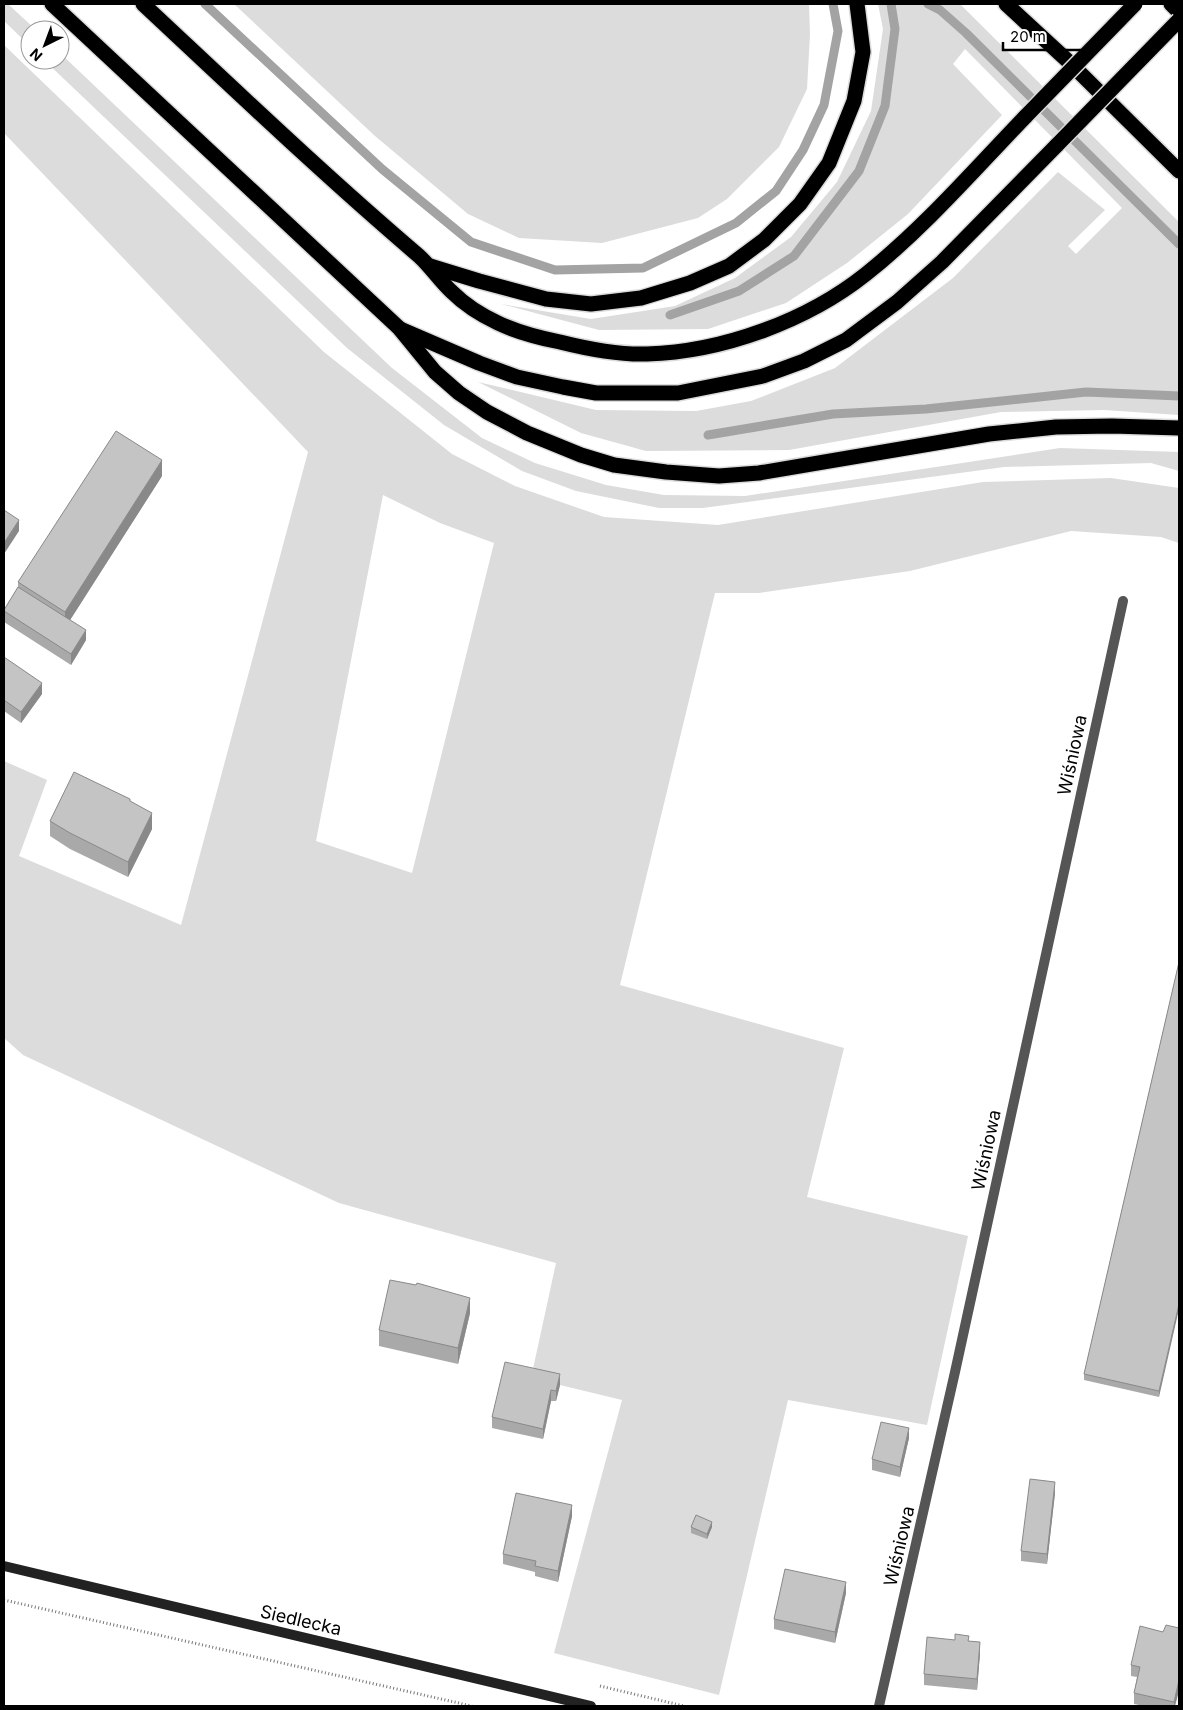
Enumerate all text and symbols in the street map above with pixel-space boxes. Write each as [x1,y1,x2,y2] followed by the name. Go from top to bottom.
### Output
[20,20,70,70] north arrow
[1003,20,1093,52] scale bar
[1010,27,1046,46] text: 20 m
[26,45,46,65] text: N
[1053,713,1091,797] street label: Wiśniowa
[967,1108,1005,1192] street label: Wiśniowa
[880,1504,918,1588] street label: Wiśniowa
[258,1600,344,1640] street label: Siedlecka

